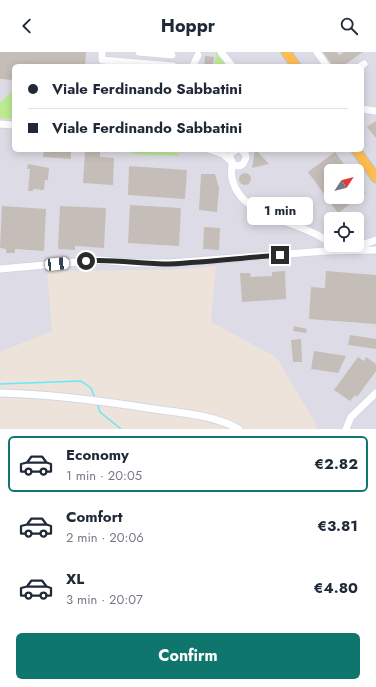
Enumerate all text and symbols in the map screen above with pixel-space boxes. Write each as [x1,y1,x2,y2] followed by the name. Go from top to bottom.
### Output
[161,13,215,39] text: Hoppr
[16,15,38,37] icon: back
[338,15,360,37] icon: search
[52,78,242,100] text: Viale Ferdinando Sabbatini
[52,117,242,139] text: Viale Ferdinando Sabbatini
[324,164,364,204] north arrow
[324,164,364,252] map controls
[247,197,313,225] callout: 1 min
[264,201,296,220] text: 1 min
[324,212,364,252] button: locate
[271,246,289,264] route end
[77,252,95,270] route start
[44,257,70,271] car
[66,444,129,466] text: Economy
[18,446,54,482] icon: car
[314,453,358,475] text: €2.82
[66,466,142,485] text: 1 min · 20:05
[66,506,123,528] text: Comfort
[18,508,54,544] icon: car
[317,515,358,537] text: €3.81
[66,528,144,547] text: 2 min · 20:06
[66,568,84,590] text: XL
[18,570,54,606] icon: car
[314,577,358,599] text: €4.80
[66,590,143,609] text: 3 min · 20:07
[16,633,360,679] button: Confirm

